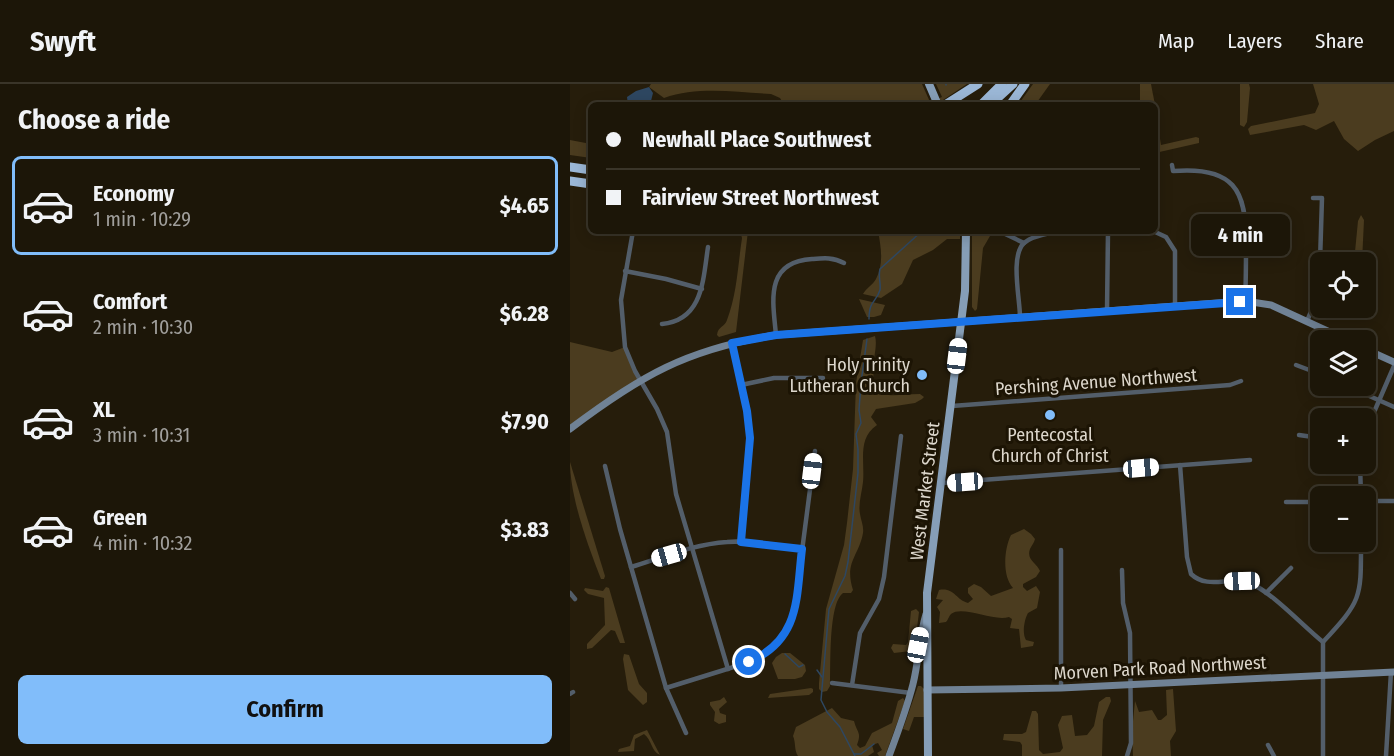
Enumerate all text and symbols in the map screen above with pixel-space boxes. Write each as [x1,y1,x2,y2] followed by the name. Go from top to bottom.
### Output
[30,25,96,58] text: Swyft
[1158,28,1194,54] text: Map
[1227,28,1282,54] text: Layers
[1315,28,1364,54] text: Share
[18,104,170,136] text: Choose a ride
[642,126,871,153] text: Newhall Place Southwest
[21,179,75,233] icon: car
[93,180,174,207] text: Economy
[642,184,879,211] text: Fairview Street Northwest
[500,192,549,219] text: $4.65
[93,207,191,231] text: 1 min · 10:29
[1190,215,1290,257] callout: 4 min
[1218,223,1263,247] text: 4 min
[1310,252,1376,552] map controls
[1310,252,1376,318] button: locate
[21,287,75,341] icon: car
[93,288,167,315] text: Comfort
[1226,288,1253,315] route end
[500,300,549,327] text: $6.28
[93,315,193,339] text: 2 min · 10:30
[1310,330,1376,396] button: layers
[946,337,968,375] car
[790,354,910,397] place label: Holy Trinity Lutheran Church
[994,364,1198,400] street label: Pershing Avenue Northwest
[915,368,929,382] marker: Holy Trinity Lutheran Church
[21,395,75,449] icon: car
[93,396,115,423] text: XL
[501,408,549,435] text: $7.90
[1043,408,1057,422] marker: Pentecostal Church of Christ
[1310,408,1376,474] button: +
[906,420,944,562] street label: West Market Street
[93,423,190,447] text: 3 min · 10:31
[991,424,1109,467] place label: Pentecostal Church of Christ
[801,452,823,490] car
[1122,457,1160,479] car
[946,472,984,492] car
[1310,486,1376,552] button: −
[21,503,75,557] icon: car
[93,504,147,531] text: Green
[501,516,549,543] text: $3.83
[93,531,192,555] text: 4 min · 10:32
[649,541,689,569] car
[1224,571,1260,591] car
[906,626,930,664] car
[735,648,762,675] route start
[1053,651,1267,685] street label: Morven Park Road Northwest
[18,675,552,744] button: Confirm

